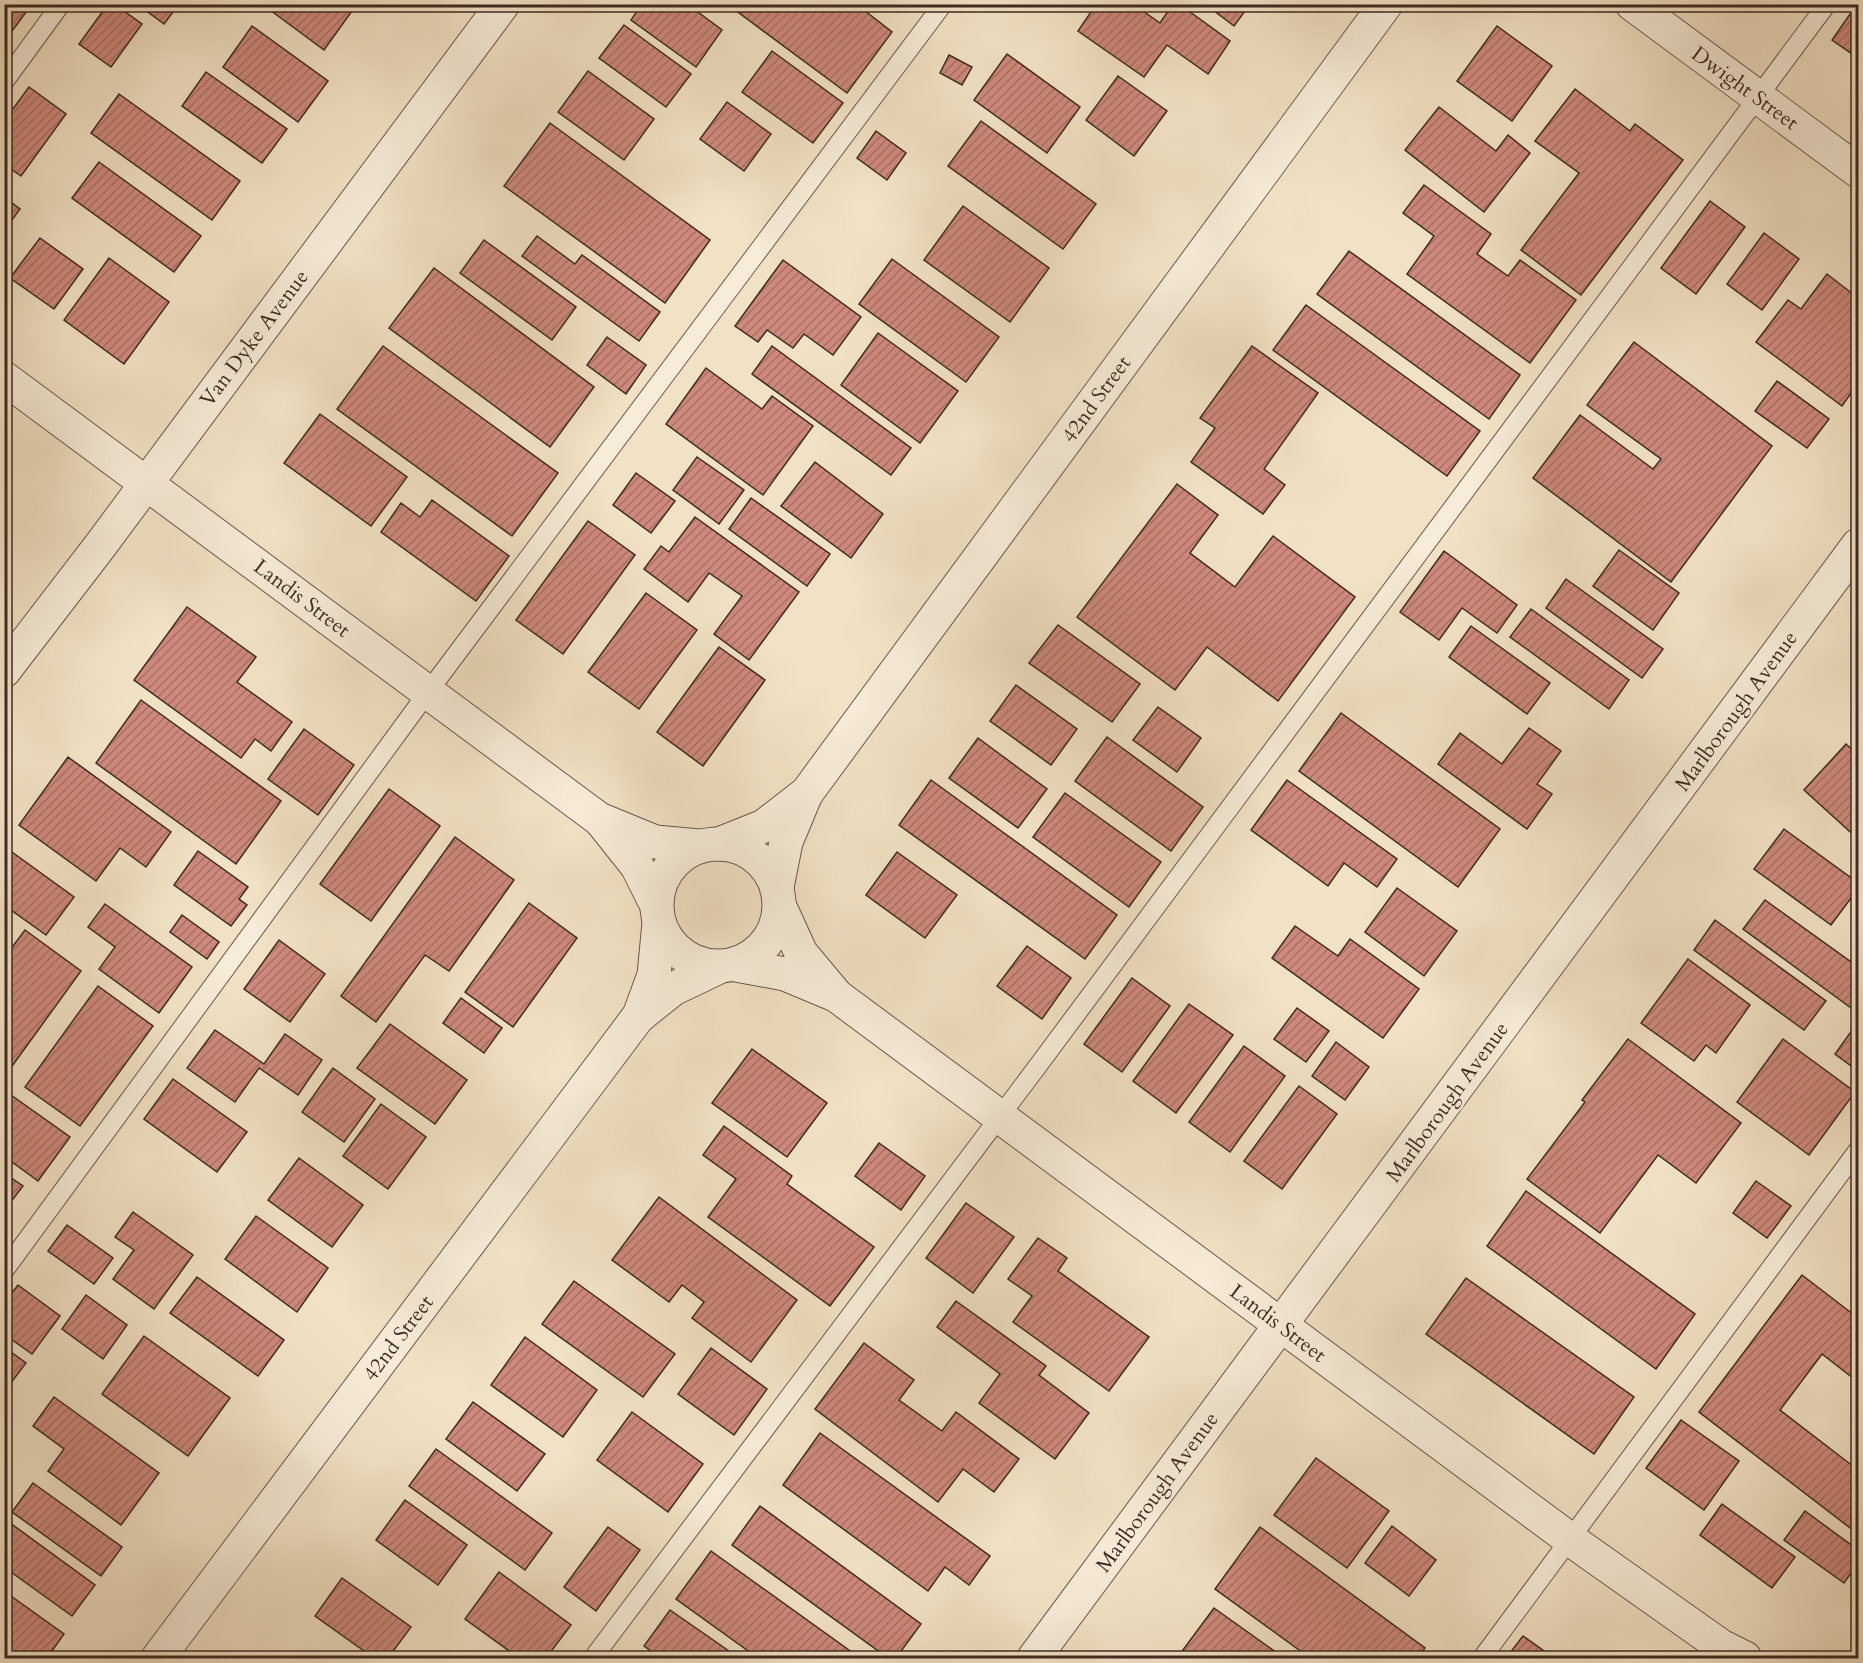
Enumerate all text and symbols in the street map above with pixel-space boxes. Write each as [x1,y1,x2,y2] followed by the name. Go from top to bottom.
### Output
[1685,40,1804,137] street label: Dwight Street
[193,264,316,413] street label: Van Dyke Avenue
[1055,350,1138,449] street label: 42nd Street
[247,553,356,644] street label: Landis Street
[1668,625,1805,798] street label: Marlborough Avenue
[1379,1016,1516,1189] street label: Marlborough Avenue
[1223,1278,1332,1369] street label: Landis Street
[356,1289,441,1387] street label: 42nd Street
[1089,1406,1226,1579] street label: Marlborough Avenue

